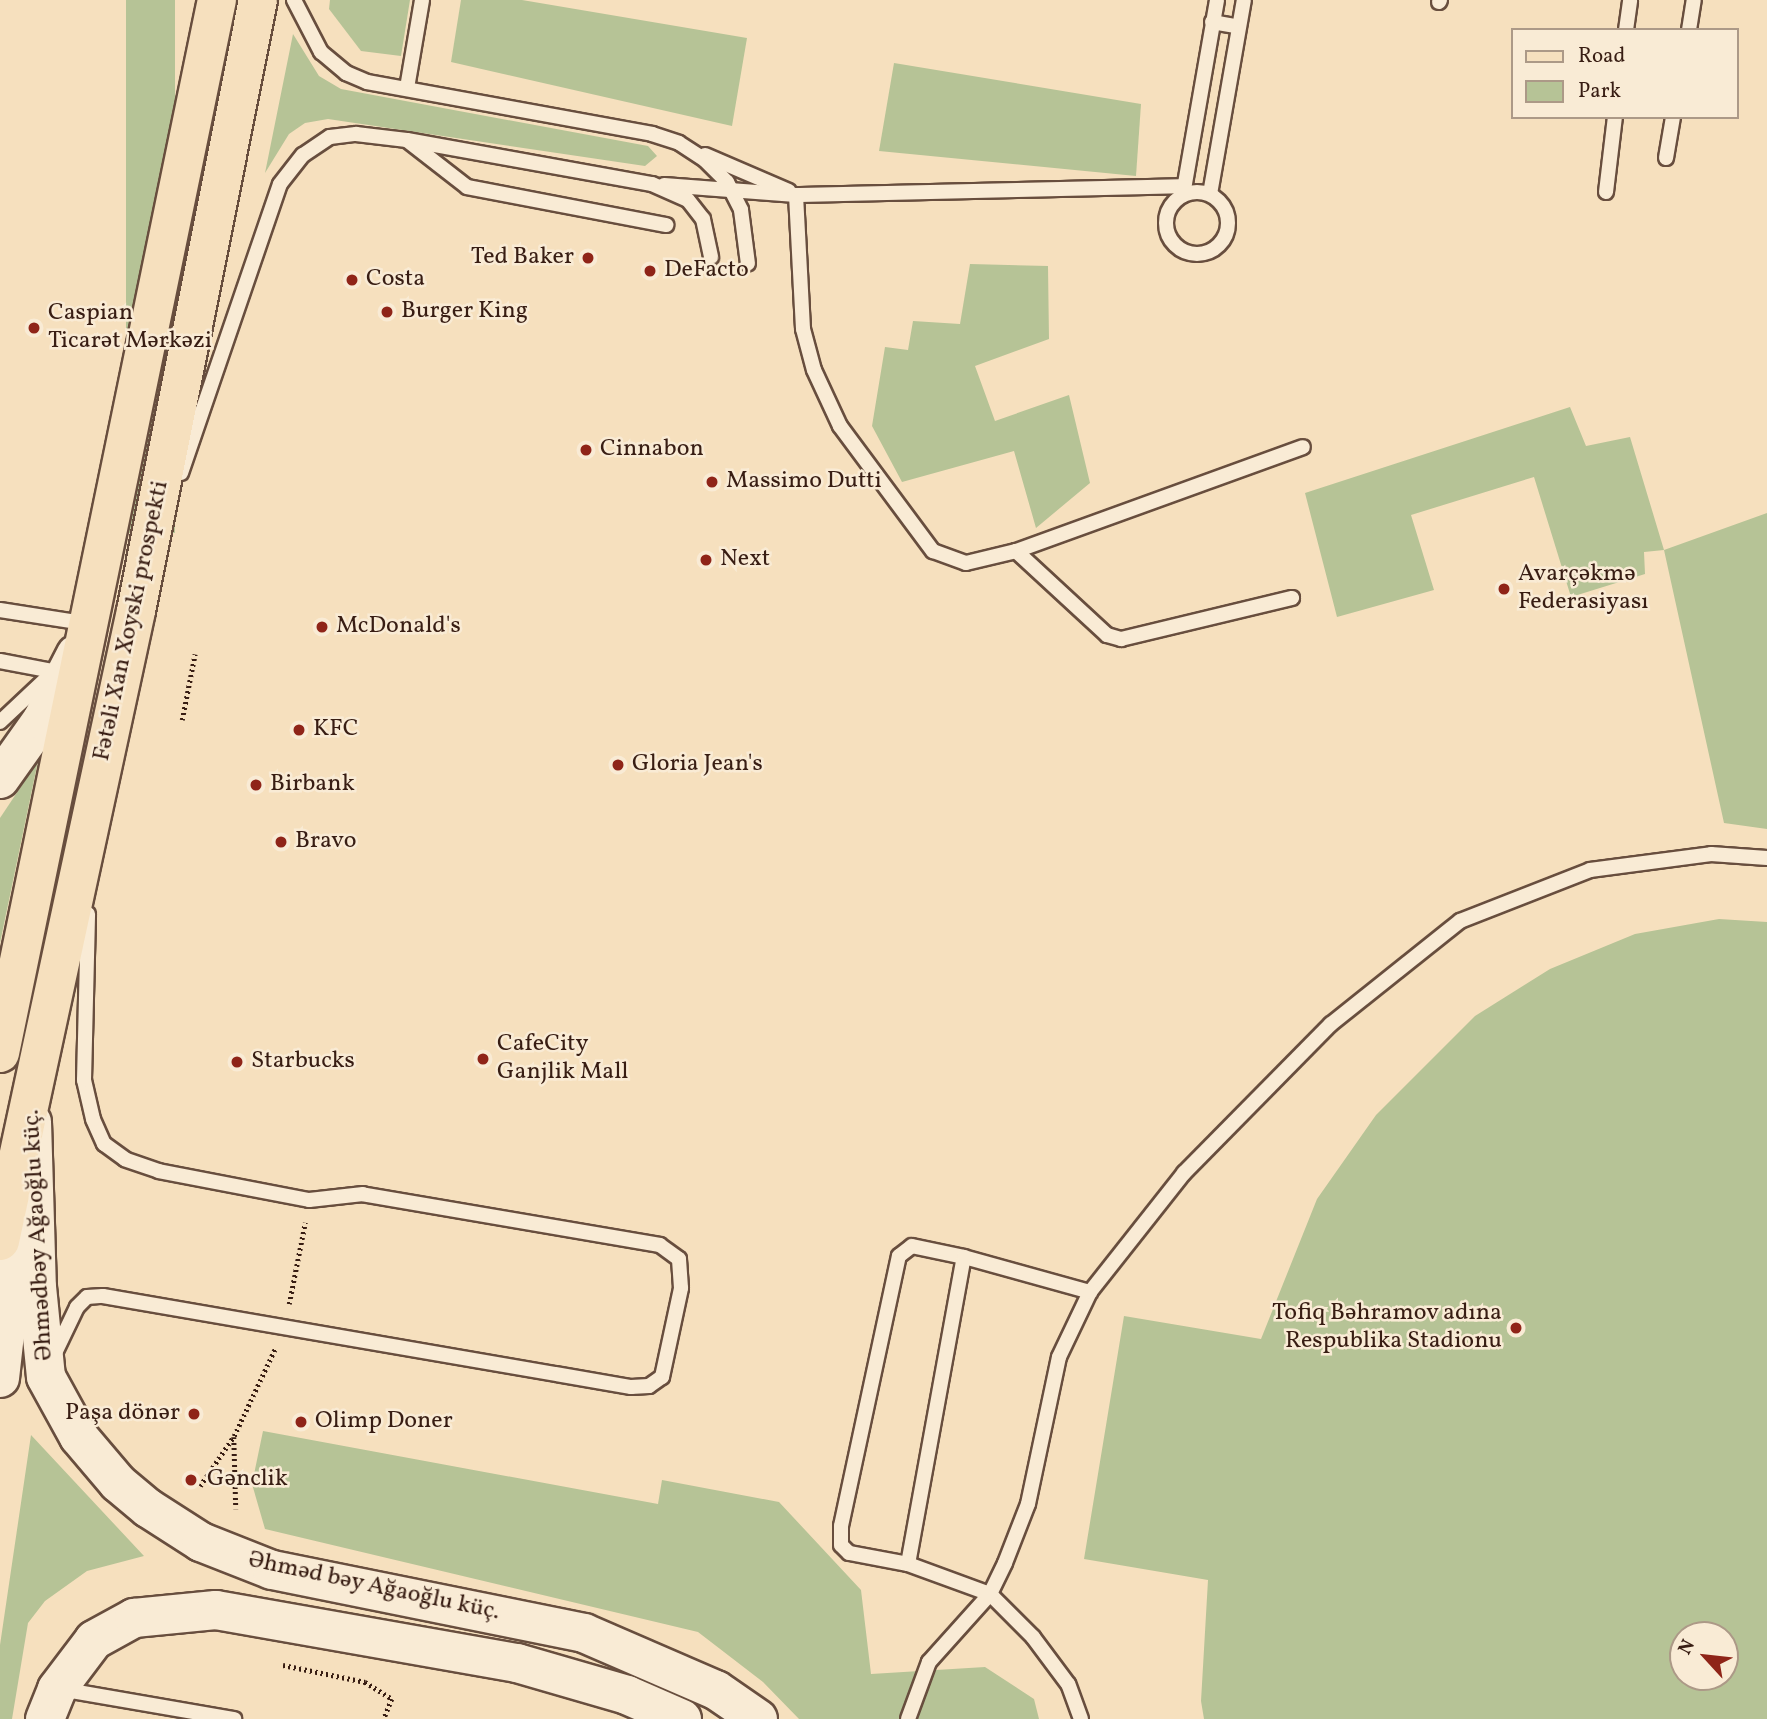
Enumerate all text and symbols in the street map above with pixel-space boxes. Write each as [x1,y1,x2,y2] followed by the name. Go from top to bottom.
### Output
[1512,28,1739,119] legend
[1578,42,1625,71] text: Road
[1578,77,1621,106] text: Park
[471,244,574,272] place label: Ted Baker
[580,250,596,266] marker: Ted Baker
[664,257,749,285] place label: DeFacto
[642,263,658,279] marker: DeFacto
[366,266,425,294] place label: Costa
[344,272,360,288] marker: Costa
[401,298,528,326] place label: Burger King
[48,300,212,356] place label: Caspian Ticarət Mərkəzi
[379,304,395,320] marker: Burger King
[26,320,42,336] marker: Caspian Ticarət Mərkəzi
[600,436,704,464] place label: Cinnabon
[578,442,594,458] marker: Cinnabon
[726,468,882,496] place label: Massimo Dutti
[704,474,720,490] marker: Massimo Dutti
[88,478,176,764] street label: Fətəli Xan Xoyski prospekti
[720,546,770,574] place label: Next
[698,552,714,568] marker: Next
[1518,561,1648,617] place label: Avarçəkmə Federasiyası
[1496,581,1512,597] marker: Avarçəkmə Federasiyası
[336,613,461,641] place label: McDonald's
[314,619,330,635] marker: McDonald's
[313,716,358,744] place label: KFC
[291,722,307,738] marker: KFC
[632,751,763,779] place label: Gloria Jean's
[610,757,626,773] marker: Gloria Jean's
[270,771,355,799] place label: Birbank
[248,777,264,793] marker: Birbank
[295,828,356,856] place label: Bravo
[273,834,289,850] marker: Bravo
[497,1031,629,1087] place label: CafeCity Ganjlik Mall
[251,1048,355,1076] place label: Starbucks
[475,1051,491,1067] marker: CafeCity Ganjlik Mall
[229,1054,245,1070] marker: Starbucks
[18,1108,60,1362] street label: Əhmədbəy Ağaoğlu küç.
[1271,1300,1502,1356] place label: Tofiq Bəhramov adına Respublika Stadionu
[1508,1320,1524,1336] marker: Tofiq Bəhramov adına Respublika Stadionu
[65,1400,180,1428] place label: Paşa dönər
[186,1406,202,1422] marker: Paşa dönər
[315,1408,453,1436] place label: Olimp Doner
[293,1414,309,1430] marker: Olimp Doner
[207,1466,288,1494] place label: Gənclik
[181,1470,201,1490] marker: Gənclik
[245,1546,503,1628] street label: Əhməd bəy Ağaoğlu küç.
[1669,1621,1739,1691] north arrow
[1672,1635,1702,1659] text: N

